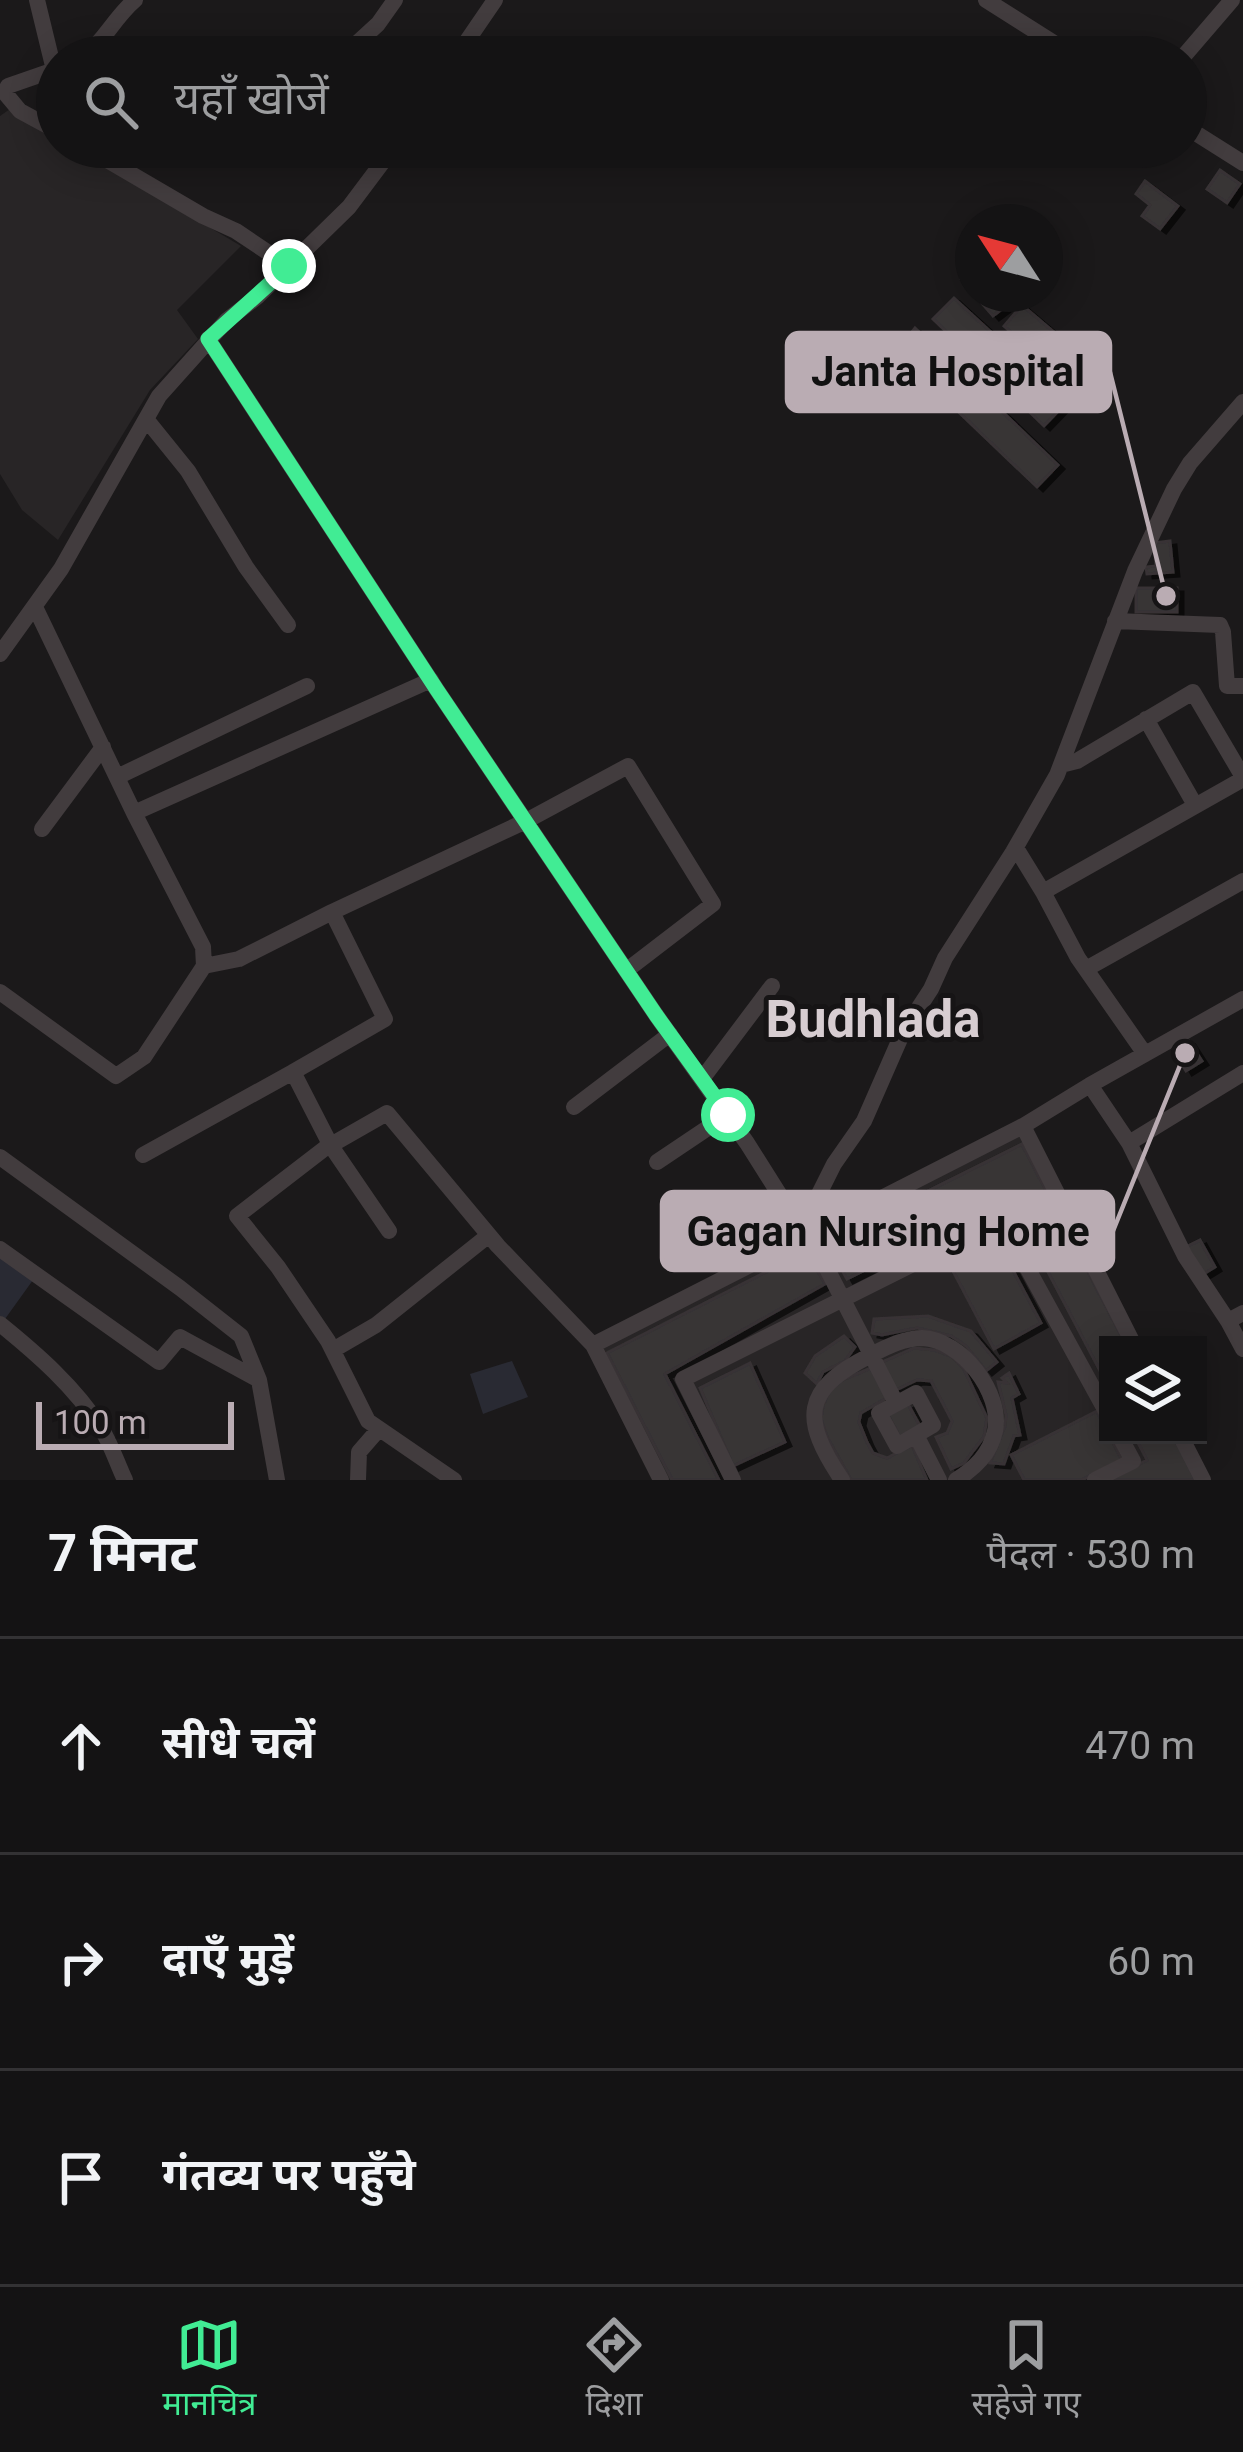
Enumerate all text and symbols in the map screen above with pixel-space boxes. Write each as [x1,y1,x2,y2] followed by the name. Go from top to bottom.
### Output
[36,36,1207,168] search box
[78,69,144,135] icon: search
[174,72,329,125] text: यहाँ खोजें
[955,204,1063,312] north arrow
[262,239,316,293] route end
[787,333,1110,411] callout: Janta Hospital
[811,347,1085,396] text: Janta Hospital
[765,990,981,1049] district label: Budhlada
[701,1088,755,1142] route start
[662,1192,1113,1270] callout: Gagan Nursing Home
[686,1207,1090,1256] text: Gagan Nursing Home
[1099,1336,1207,1444] map controls
[1099,1336,1207,1444] button: layers
[36,1396,234,1449] scale bar
[54,1403,147,1442] text: 100 m
[48,1524,197,1583] text: 7 मिनट
[987,1532,1195,1578] text: पैदल · 530 m
[48,1713,114,1779] icon: ahead
[162,1716,315,1769] text: सीधे चलें
[1085,1723,1195,1769] text: 470 m
[48,1929,114,1995] icon: right
[162,1932,294,1985] text: दाएँ मुड़ें
[1107,1939,1195,1985] text: 60 m
[48,2145,114,2211] icon: arrive
[162,2148,416,2201] text: गंतव्य पर पहुँचे
[162,2312,257,2428] tab: मानचित्र
[581,2312,647,2428] tab: दिशा
[971,2312,1081,2428] tab: सहेजे गए

